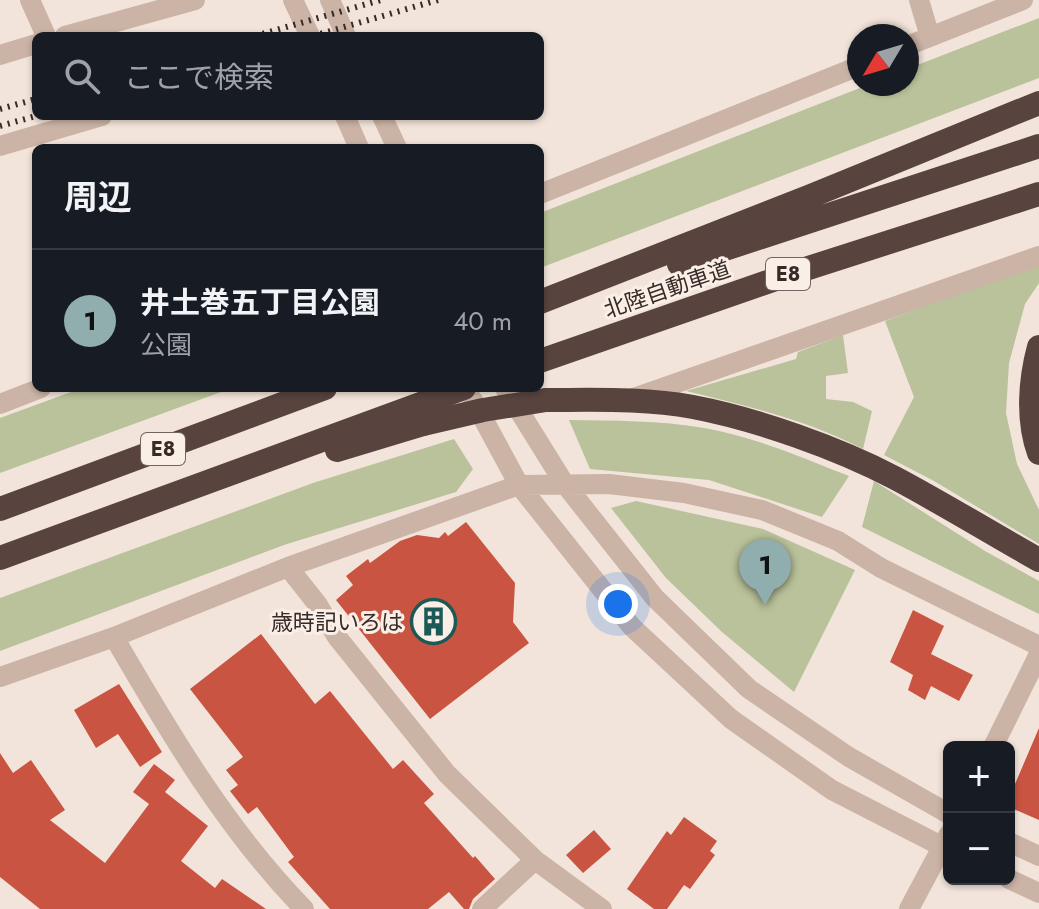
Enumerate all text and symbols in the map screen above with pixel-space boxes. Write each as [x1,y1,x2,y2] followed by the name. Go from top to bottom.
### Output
[847,24,919,96] north arrow
[32,32,544,120] search box
[60,54,104,98] icon: search
[124,56,274,99] text: ここで検索
[64,173,132,222] text: 周辺
[599,252,735,326] street label: 北陸自動車道
[766,258,810,290] road number: E8
[140,281,380,324] text: 井土巻五丁目公園
[83,302,97,340] text: 1
[453,302,512,340] text: 40 m
[140,326,192,364] text: 公園
[141,433,185,465] road number: E8
[739,539,791,605] pin: 1
[598,584,638,624] your location
[410,598,458,646] building icon: 歳時記いろは
[271,606,403,638] place label: 歳時記いろは
[943,741,1015,885] map controls
[943,741,1015,813] button: +
[943,813,1015,885] button: −

